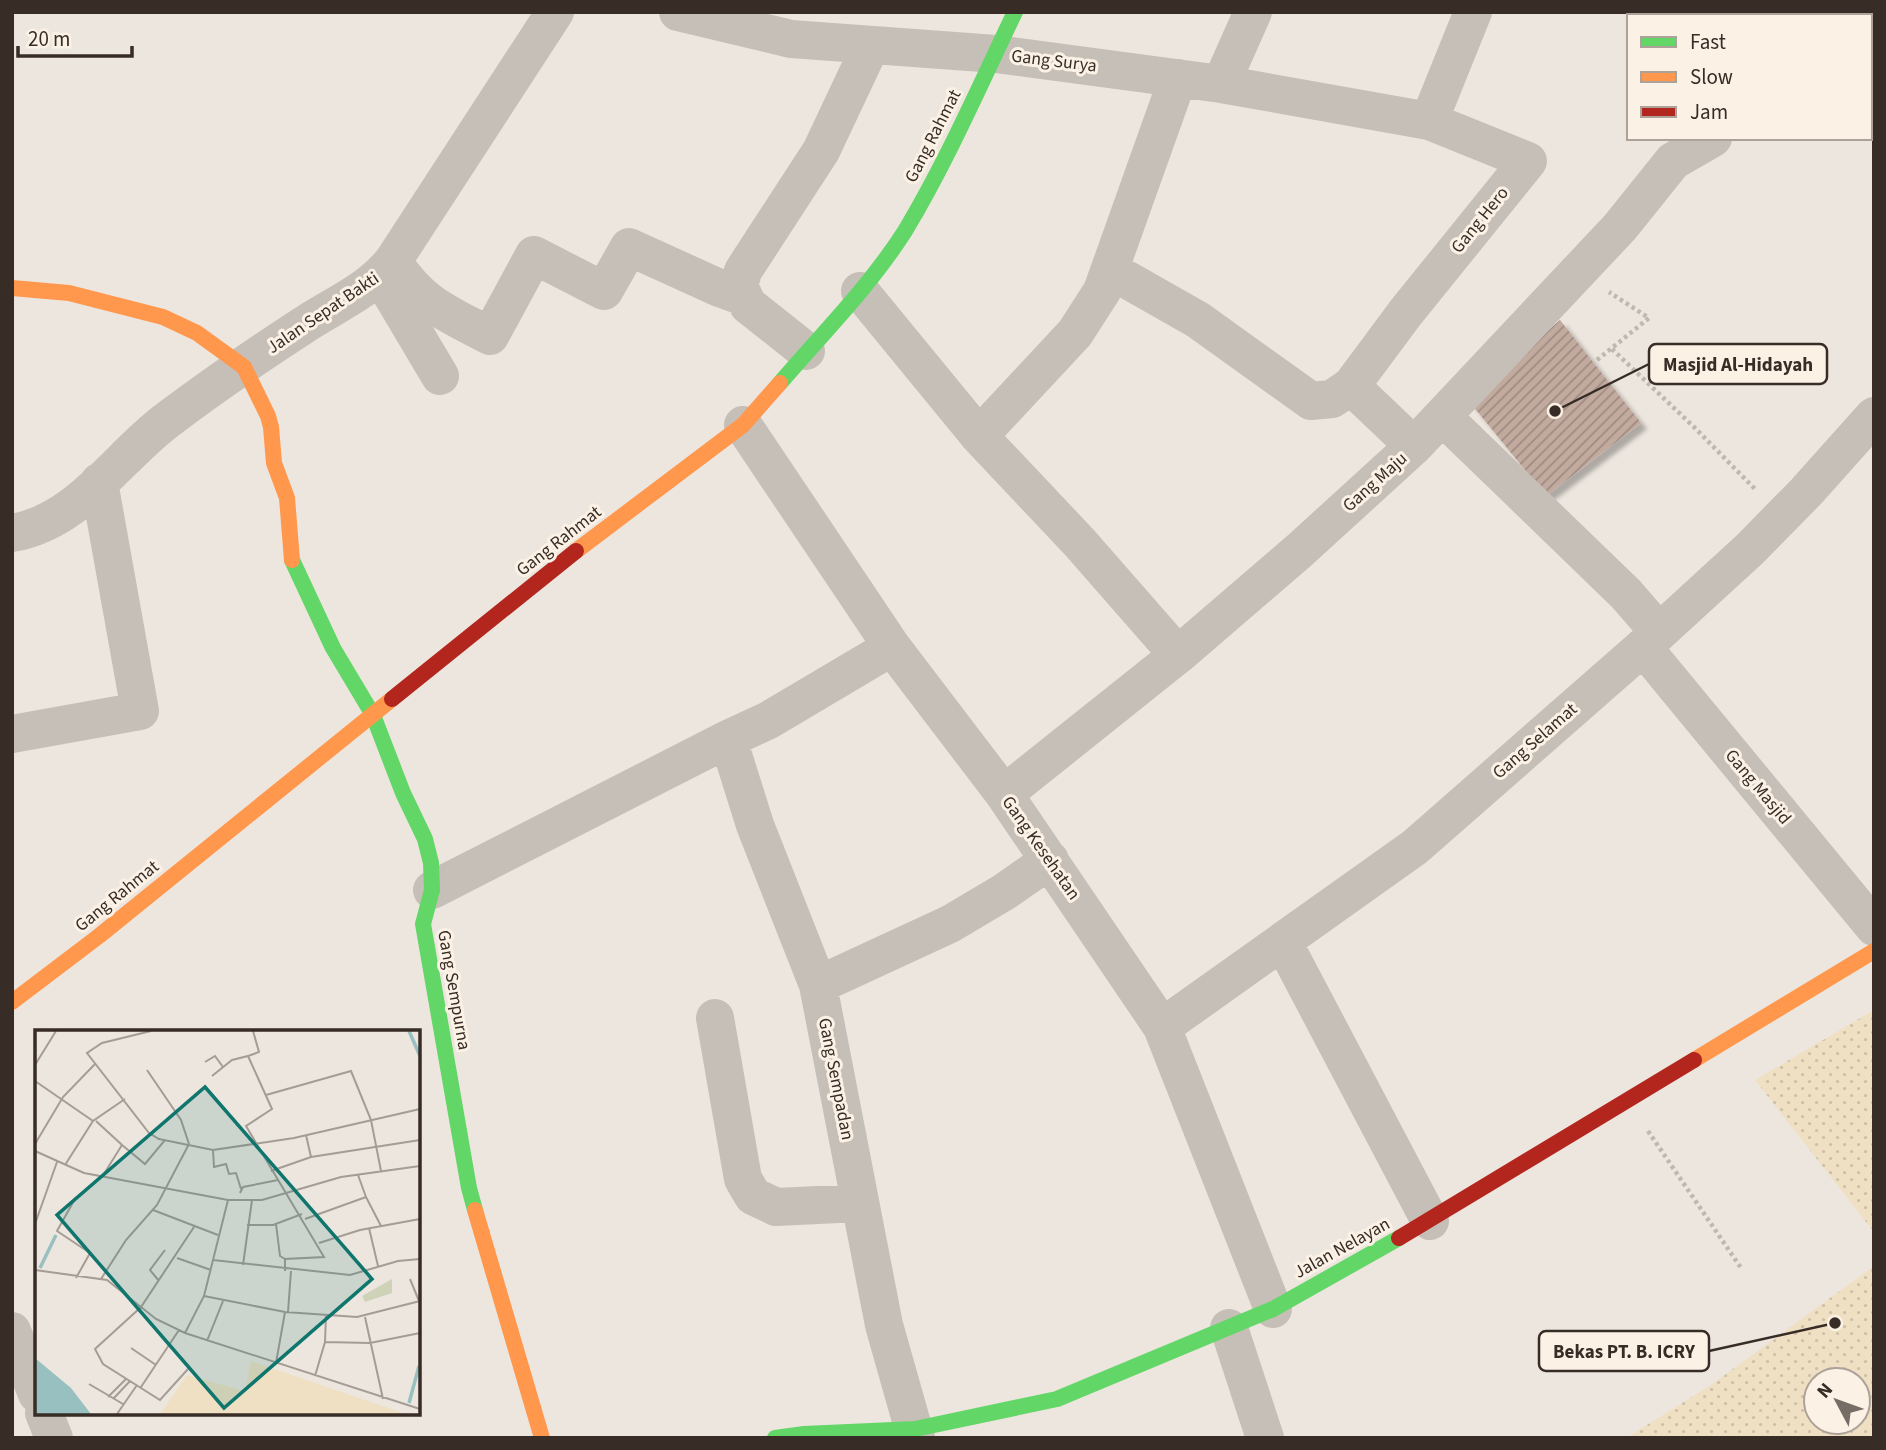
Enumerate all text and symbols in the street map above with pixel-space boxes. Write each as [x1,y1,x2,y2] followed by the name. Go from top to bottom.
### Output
[18,14,131,58] scale bar
[1627,14,1872,140] legend
[28,24,70,54] text: 20 m
[1690,27,1726,57] text: Fast
[1010,43,1098,79] street label: Gang Surya
[1690,62,1733,92] text: Slow
[899,85,967,187] street label: Gang Rahmat
[1690,97,1728,127] text: Jam
[1445,181,1515,259] street label: Gang Hero
[262,266,384,360] street label: Jalan Sepat Bakti
[1649,344,1827,384] callout: Masjid Al-Hidayah
[1663,352,1813,379] text: Masjid Al-Hidayah
[1337,446,1413,518] street label: Gang Maju
[511,500,607,582] street label: Gang Rahmat
[1487,697,1583,785] street label: Gang Selamat
[1719,744,1797,830] street label: Gang Masjid
[996,791,1086,905] street label: Gang Kesehatan
[70,854,164,938] street label: Gang Rahmat
[431,928,477,1052] street label: Gang Sempurna
[812,1016,860,1142] street label: Gang Sempadan
[35,1030,420,1415] inset map
[1290,1211,1394,1285] street label: Jalan Nelayan
[1539,1331,1709,1371] callout: Bekas PT. B. ICRY
[1553,1339,1696,1366] text: Bekas PT. B. ICRY
[1802,1366,1872,1436] north arrow
[1811,1377,1840,1404] text: N

